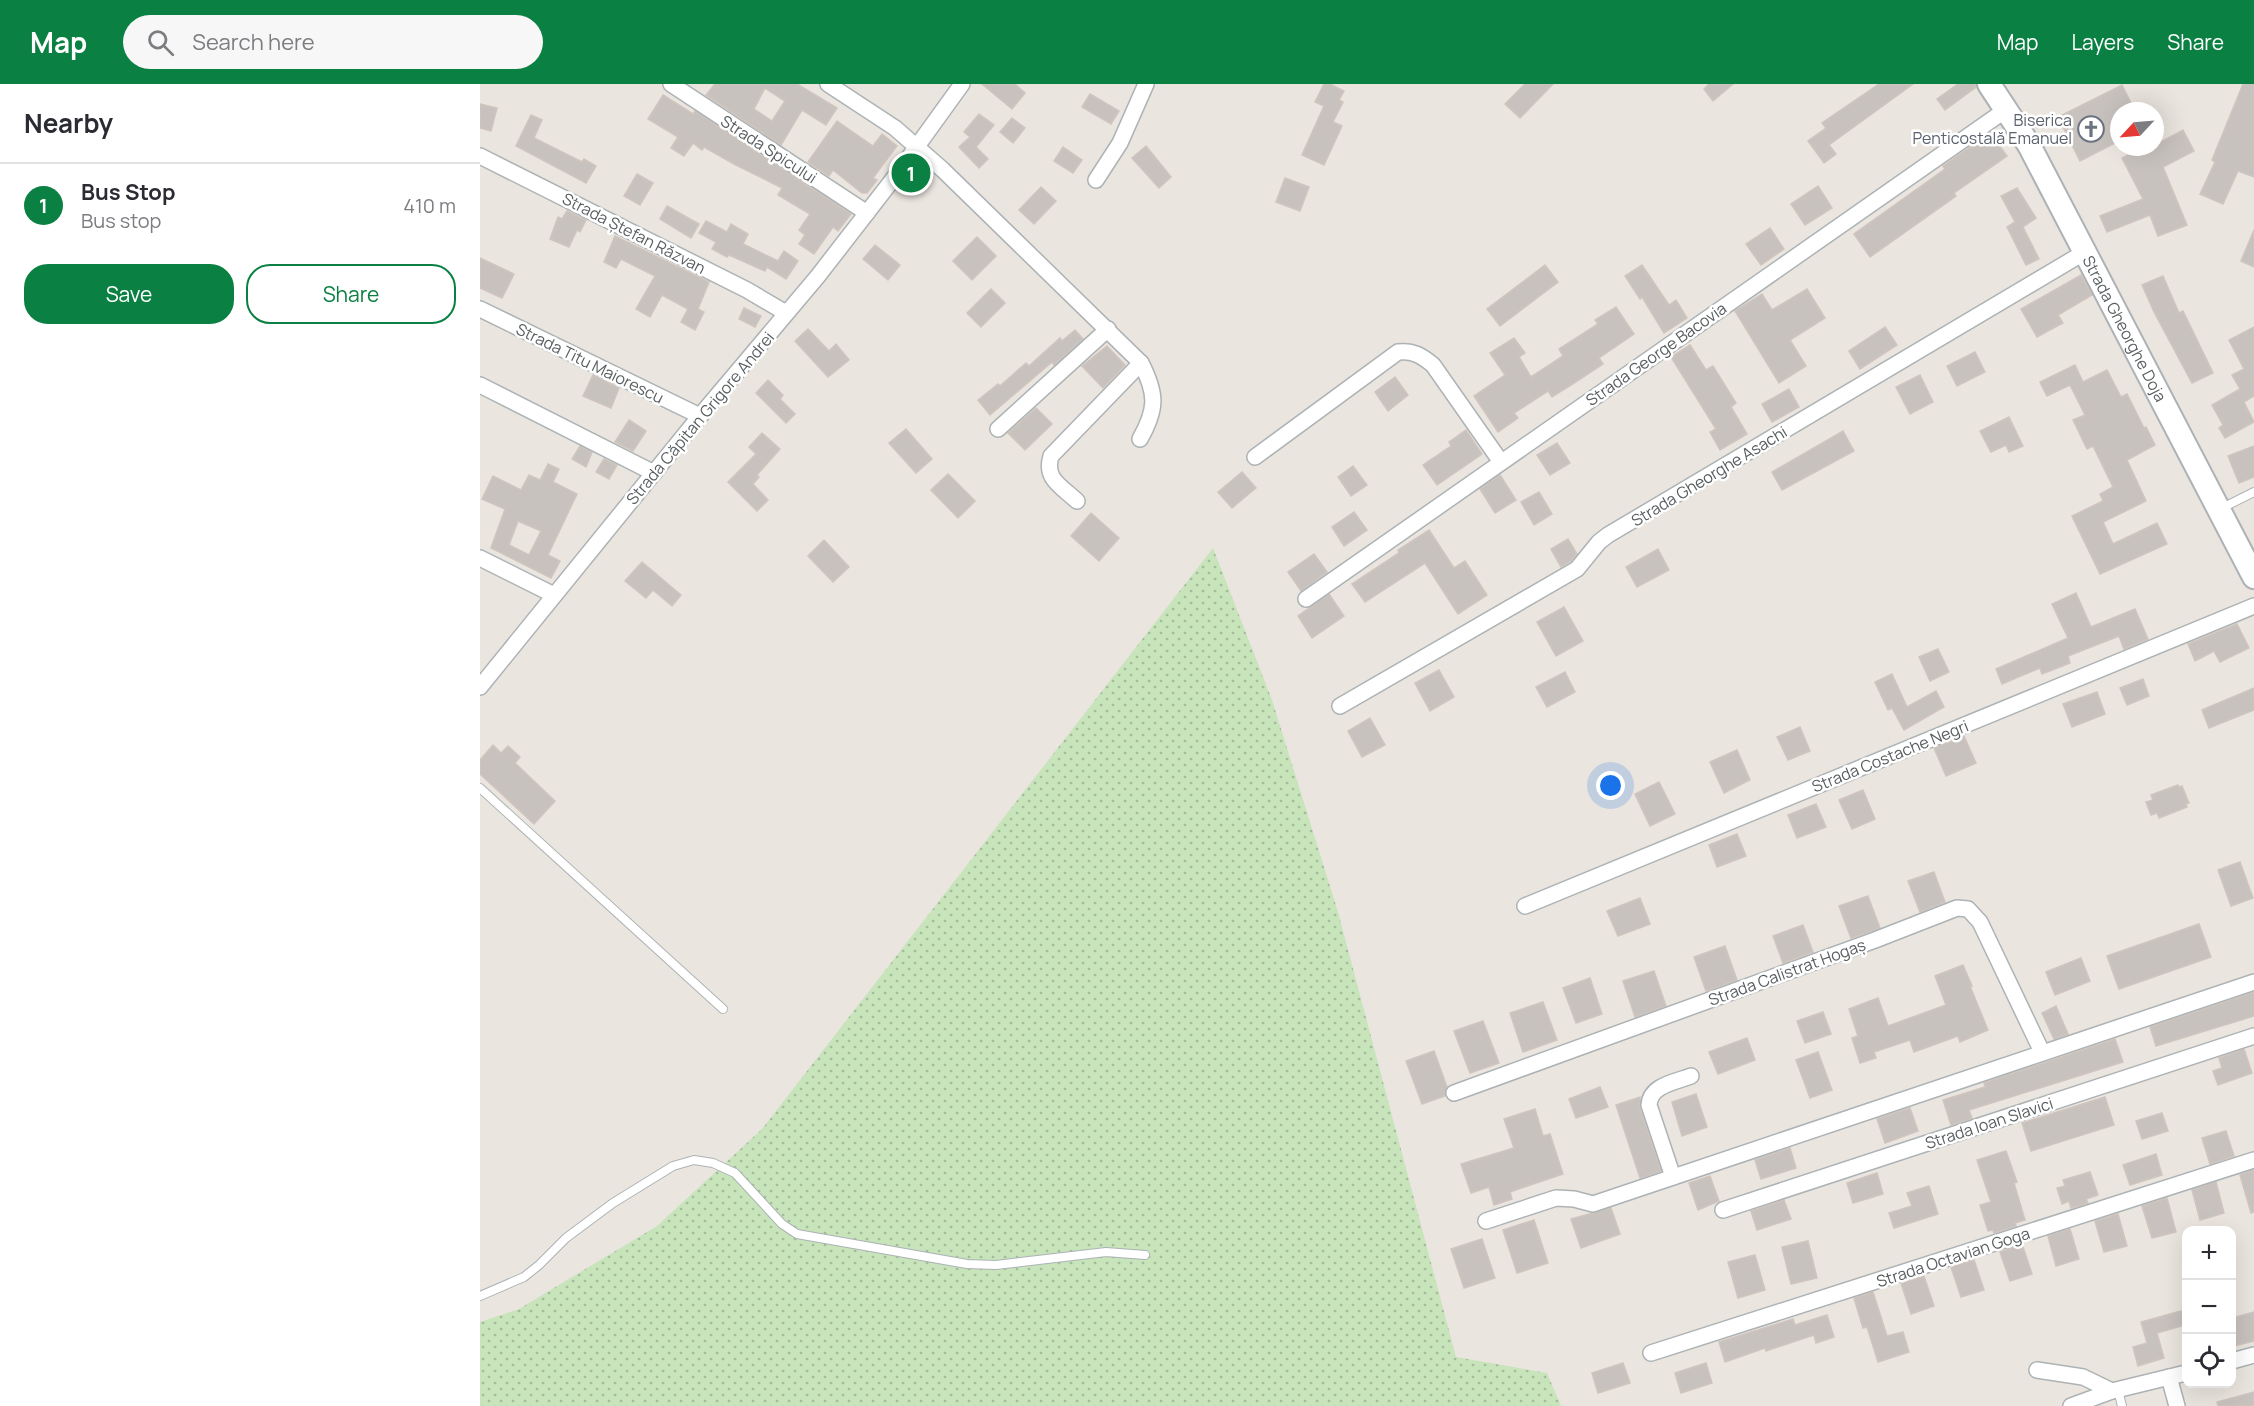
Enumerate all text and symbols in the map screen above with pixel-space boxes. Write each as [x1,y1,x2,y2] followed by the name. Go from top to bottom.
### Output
[123,15,543,69] search box
[30,23,87,61] text: Map
[144,26,177,59] icon: search
[192,27,315,57] text: Search here
[1997,28,2038,56] text: Map
[2071,28,2134,56] text: Layers
[2167,28,2224,56] text: Share
[2110,102,2164,156] north arrow
[24,105,113,141] text: Nearby
[1912,109,2072,149] place label: Biserica Penticostală Emanuel
[717,110,821,188] street label: Strada Spicului
[2076,114,2106,144] church icon: Biserica Penticostală Emanuel
[892,150,930,196] pin: 1
[81,177,176,207] text: Bus Stop
[559,187,709,279] street label: Strada Ștefan Răzvan
[39,192,48,219] text: 1
[403,192,456,219] text: 410 m
[81,207,161,234] text: Bus stop
[2077,252,2172,406] street label: Strada Gheorghe Doja
[24,264,234,324] button: Save
[246,264,456,324] button: Share
[1581,297,1731,411] street label: Strada George Bacovia
[512,318,668,408] street label: Strada Titu Maiorescu
[621,327,779,509] street label: Strada Căpitan Grigore Andrei
[1627,421,1791,531] street label: Strada Gheorghe Asachi
[1809,715,1971,797] street label: Strada Costache Negri
[1596,771,1625,800] your location
[1705,933,1869,1011] street label: Strada Calistrat Hogaș
[1922,1092,2056,1154] street label: Strada Ioan Slavici
[1873,1222,2033,1292] street label: Strada Octavian Goga
[2182,1226,2236,1388] map controls
[2182,1226,2236,1280] button: +
[2182,1280,2236,1334] button: −
[2182,1334,2236,1388] button: locate

